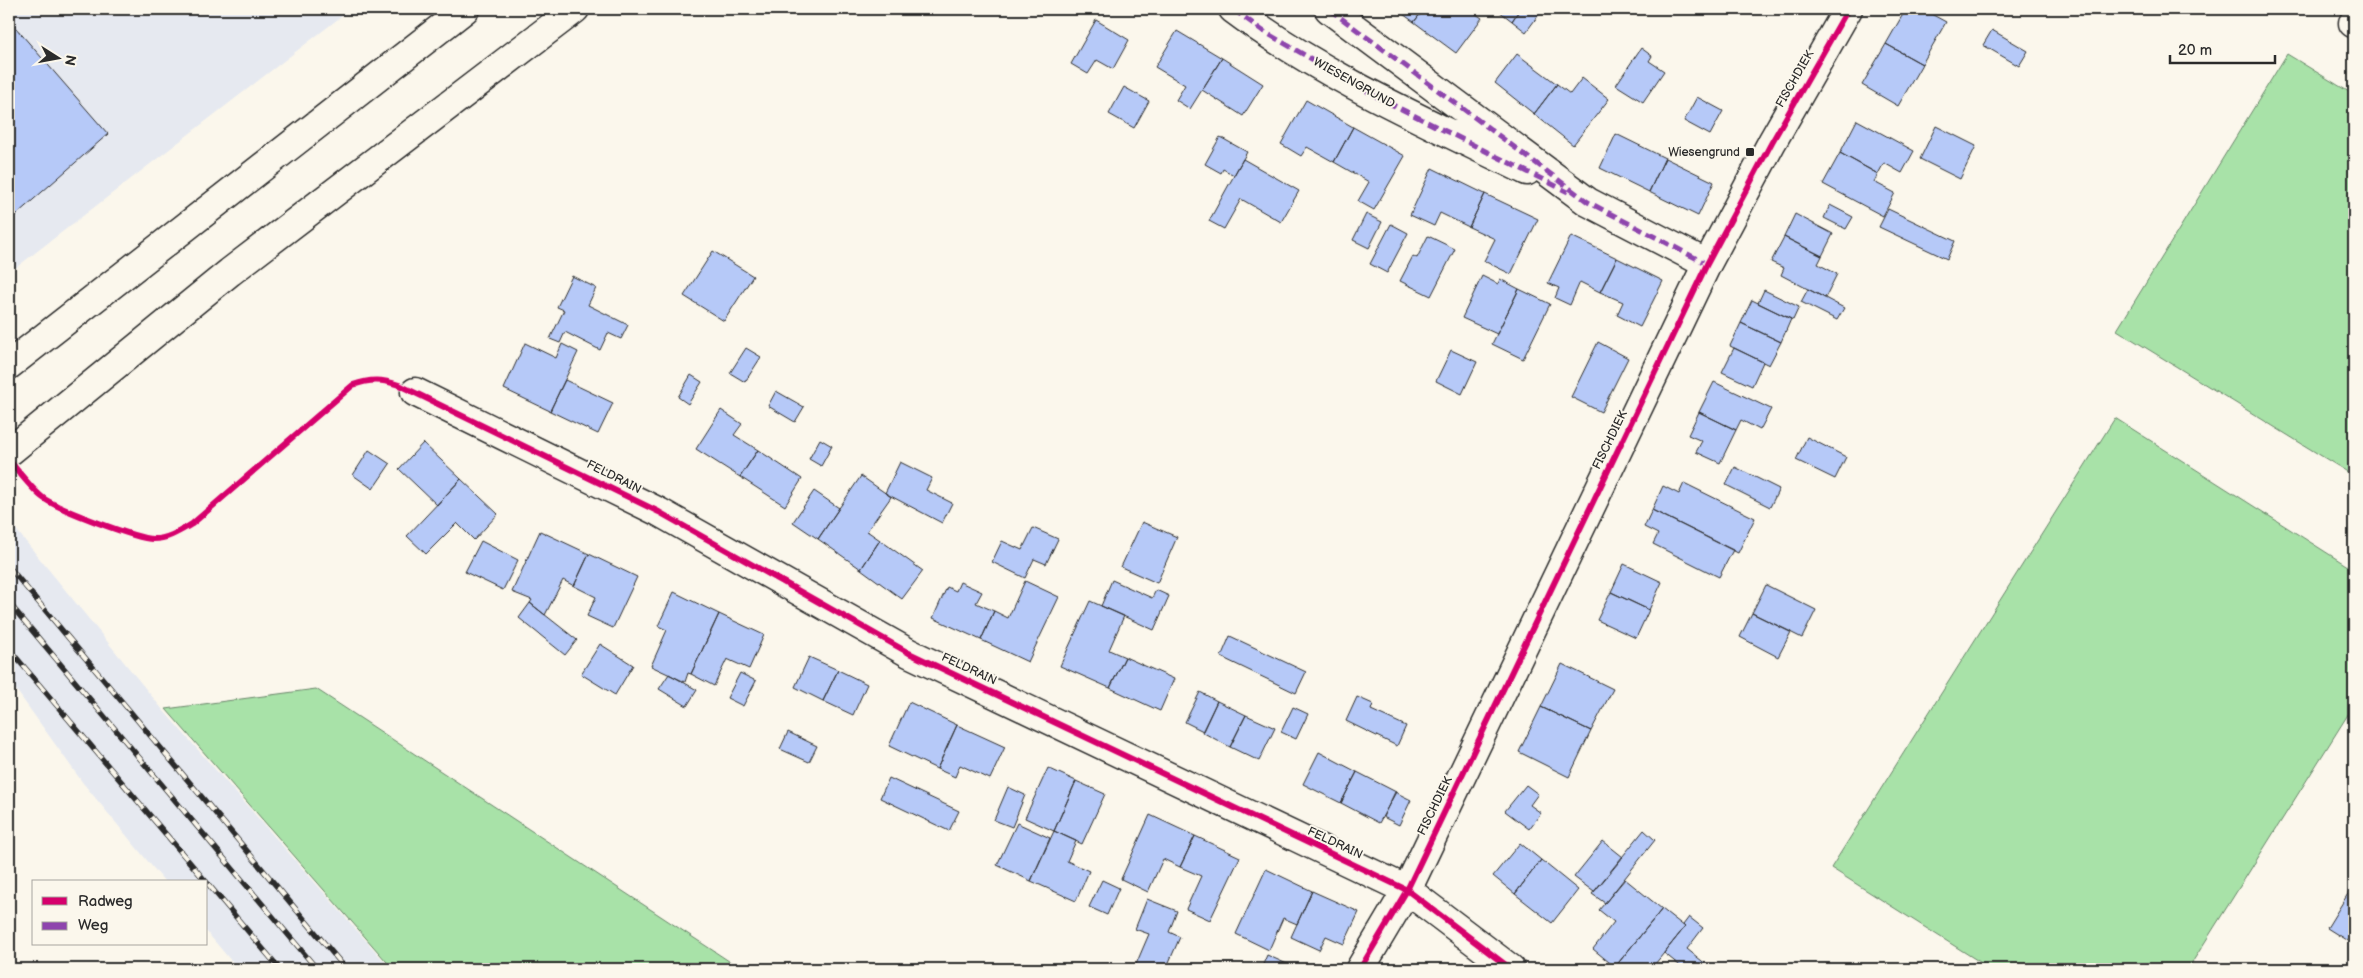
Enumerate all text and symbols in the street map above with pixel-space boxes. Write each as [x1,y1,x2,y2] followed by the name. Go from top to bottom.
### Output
[32,32,82,82] north arrow
[2170,32,2276,64] scale bar
[2178,41,2212,60] text: 20 m
[1773,48,1818,110] street label: FISCHDIEK
[61,54,80,67] text: N
[1311,54,1398,112] street label: WIESENGRUND
[1668,145,1740,160] place label: Wiesengrund
[1744,146,1756,158] marker: Wiesengrund
[1589,408,1631,472] street label: FISCHDIEK
[584,457,644,497] street label: FELDRAIN
[939,650,999,688] street label: FELDRAIN
[1414,774,1456,838] street label: FISCHDIEK
[1305,824,1365,862] street label: FELDRAIN
[32,880,208,946] legend
[78,892,133,911] text: Radweg
[78,916,108,935] text: Weg

